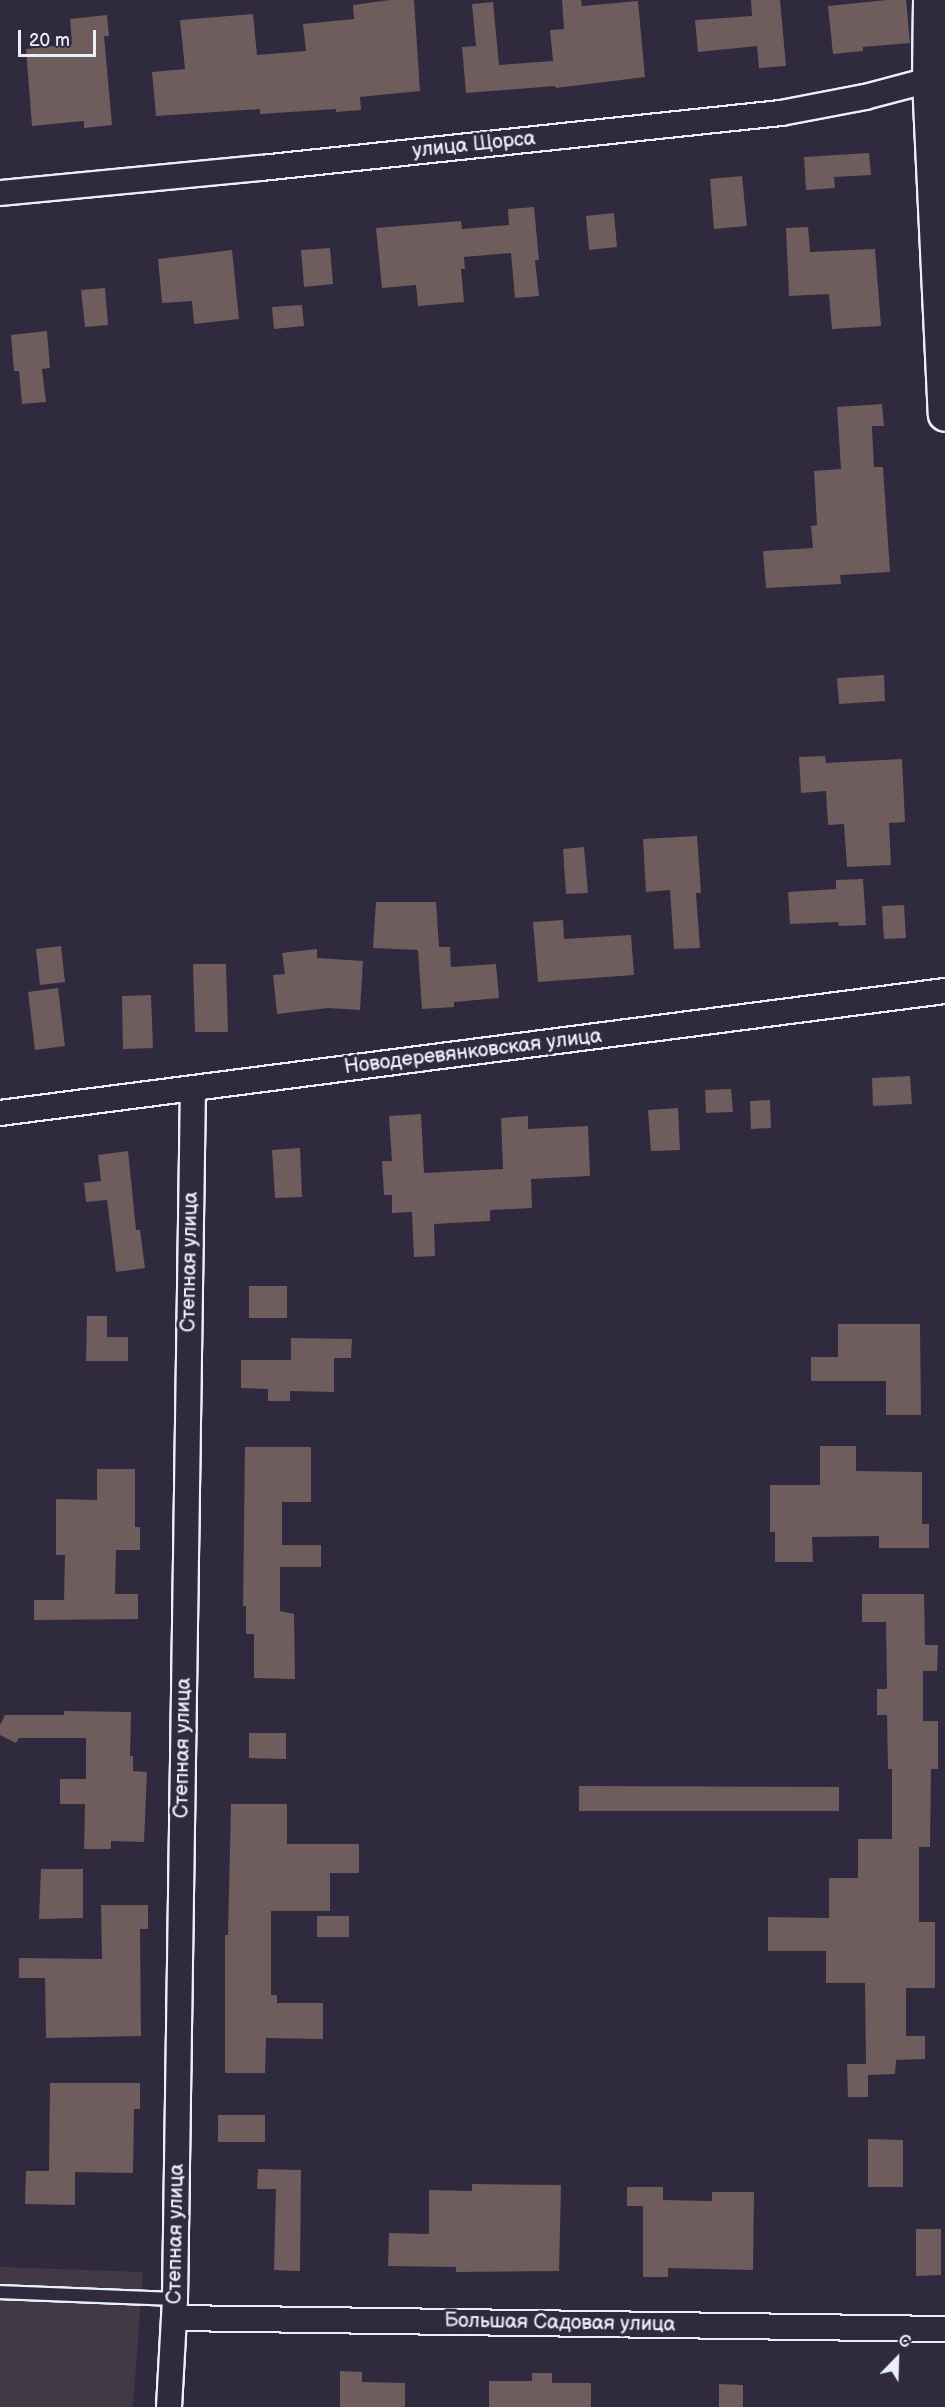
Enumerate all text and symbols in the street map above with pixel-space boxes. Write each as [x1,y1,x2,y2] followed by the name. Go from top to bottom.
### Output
[21,18,99,56] scale bar
[29,30,70,51] text: 20 m
[411,127,537,163] street label: улица Щорса
[343,1024,603,1080] street label: Новодеревянковская улица
[177,1192,203,1332] street label: Степная улица
[170,1678,196,1818] street label: Степная улица
[163,2164,189,2304] street label: Степная улица
[444,2309,676,2337] street label: Большая Садовая улица
[867,2329,927,2389] north arrow
[895,2331,913,2353] text: С

